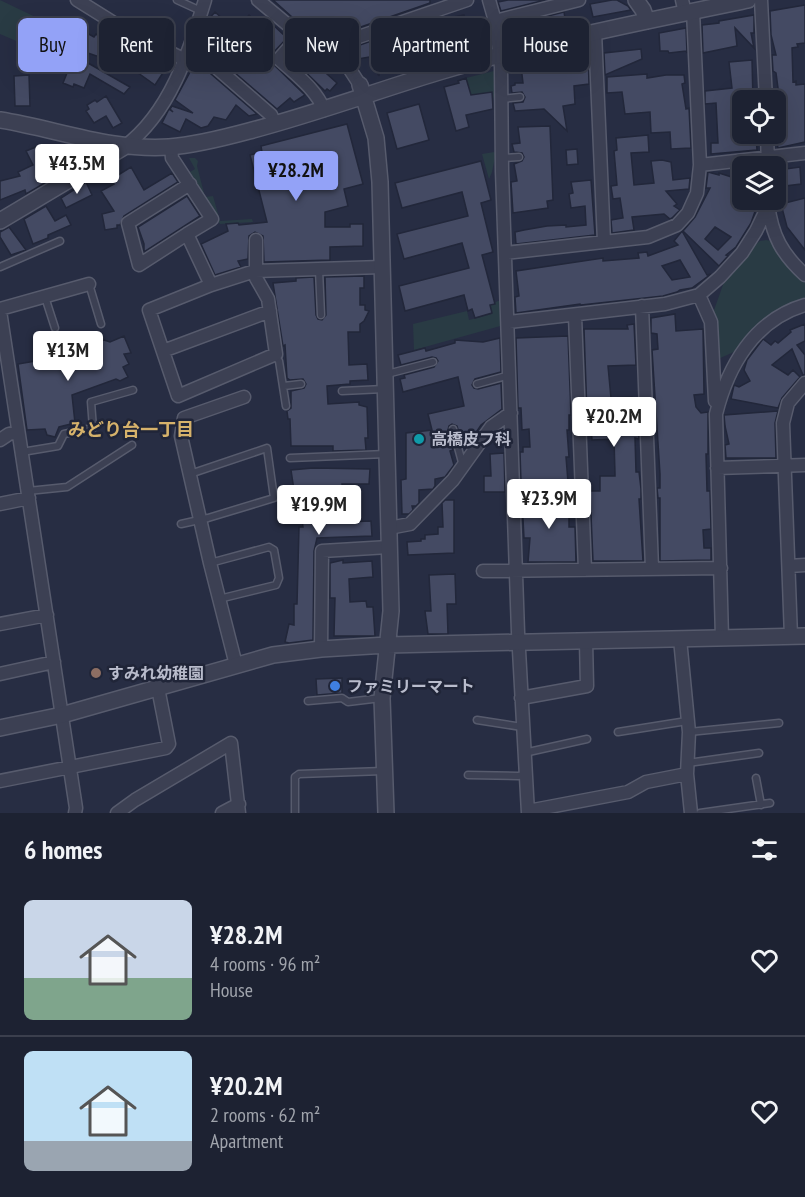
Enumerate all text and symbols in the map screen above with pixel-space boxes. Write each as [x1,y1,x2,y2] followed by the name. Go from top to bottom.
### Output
[18,18,87,72] chip: Buy
[99,18,174,72] chip: Rent
[186,18,273,72] chip: Filters
[285,18,359,72] chip: New
[371,18,490,72] chip: Apartment
[502,18,589,72] chip: House
[732,90,786,210] map controls
[732,90,786,144] button: locate
[28,144,126,195] pin: ¥43.5M
[49,150,105,176] text: ¥43.5M
[247,151,345,202] pin: ¥28.2M
[732,156,786,210] button: layers
[268,157,324,183] text: ¥28.2M
[32,331,104,382] pin: ¥13M
[47,337,89,363] text: ¥13M
[565,397,663,448] pin: ¥20.2M
[586,403,642,429] text: ¥20.2M
[68,418,194,441] district label: みどり台一丁目
[431,429,511,449] place label: 高橋皮フ科
[412,432,426,446] marker: 高橋皮フ科
[500,479,598,530] pin: ¥23.9M
[270,485,368,536] pin: ¥19.9M
[521,485,577,511] text: ¥23.9M
[291,491,347,517] text: ¥19.9M
[108,663,204,683] place label: すみれ幼稚園
[89,666,103,680] marker: すみれ幼稚園
[347,676,475,696] place label: ファミリーマート
[328,679,342,693] marker: ファミリーマート
[24,833,102,866] text: 6 homes
[748,833,781,866] icon: filters
[210,918,283,951] text: ¥28.2M
[72,924,144,996] icon: home
[748,944,781,977] icon: heart
[210,951,320,977] text: 4 rooms · 96 m²
[210,977,253,1003] text: House
[210,1069,283,1102] text: ¥20.2M
[72,1075,144,1147] icon: home
[748,1095,781,1128] icon: heart
[210,1102,320,1128] text: 2 rooms · 62 m²
[210,1128,283,1154] text: Apartment

